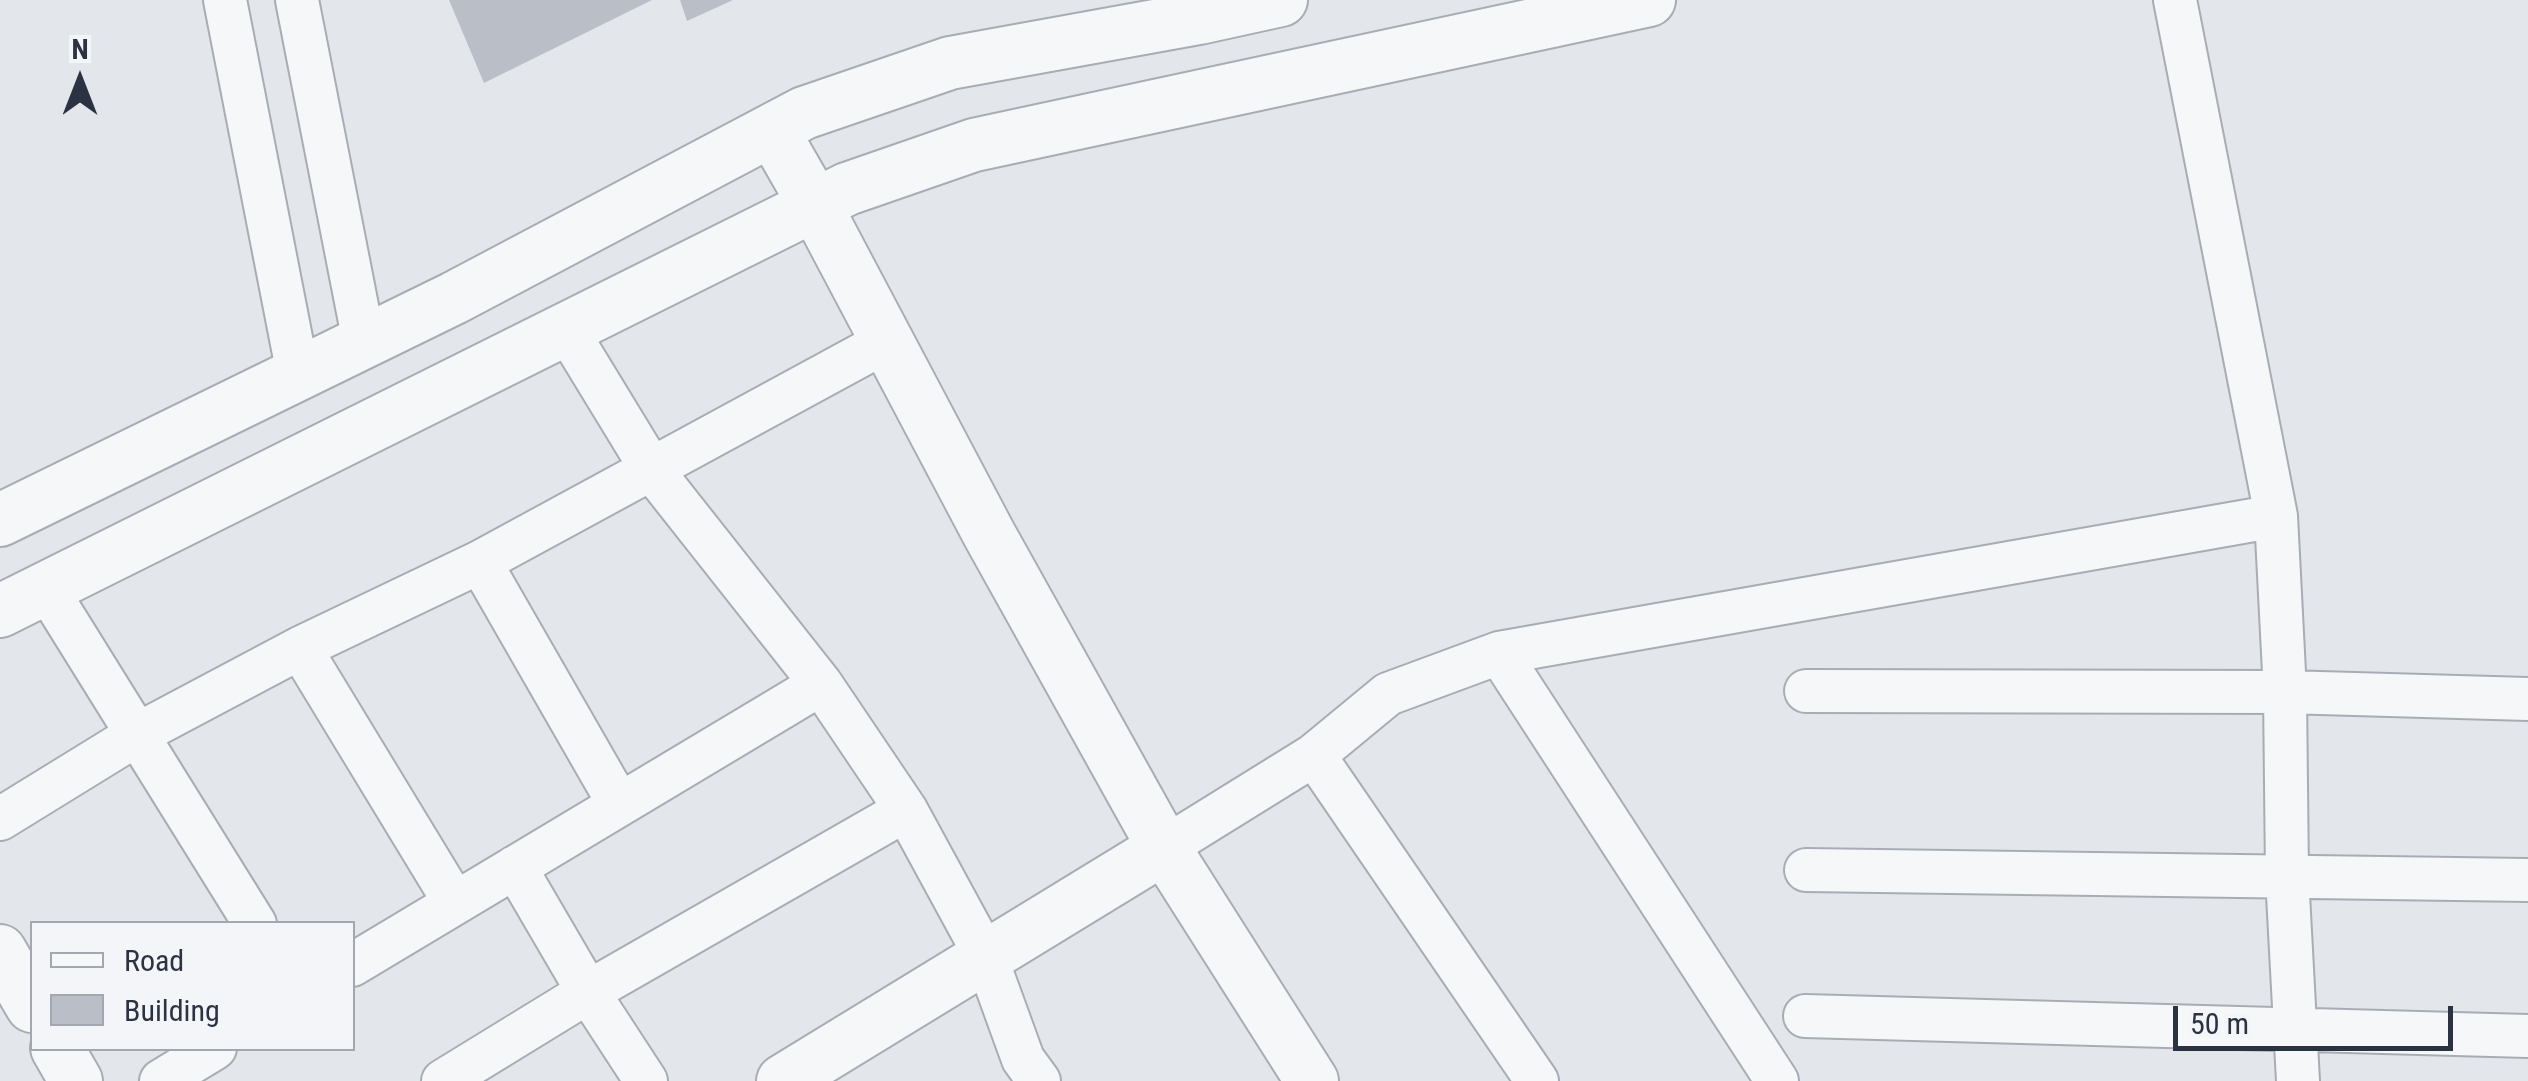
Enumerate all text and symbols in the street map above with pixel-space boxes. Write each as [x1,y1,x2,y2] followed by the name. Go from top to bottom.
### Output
[30,30,130,130] north arrow
[71,33,89,66] text: N
[30,921,355,1051] legend
[124,943,184,978] text: Road
[2178,986,2458,1048] scale bar
[124,993,220,1028] text: Building
[2190,1006,2249,1041] text: 50 m

